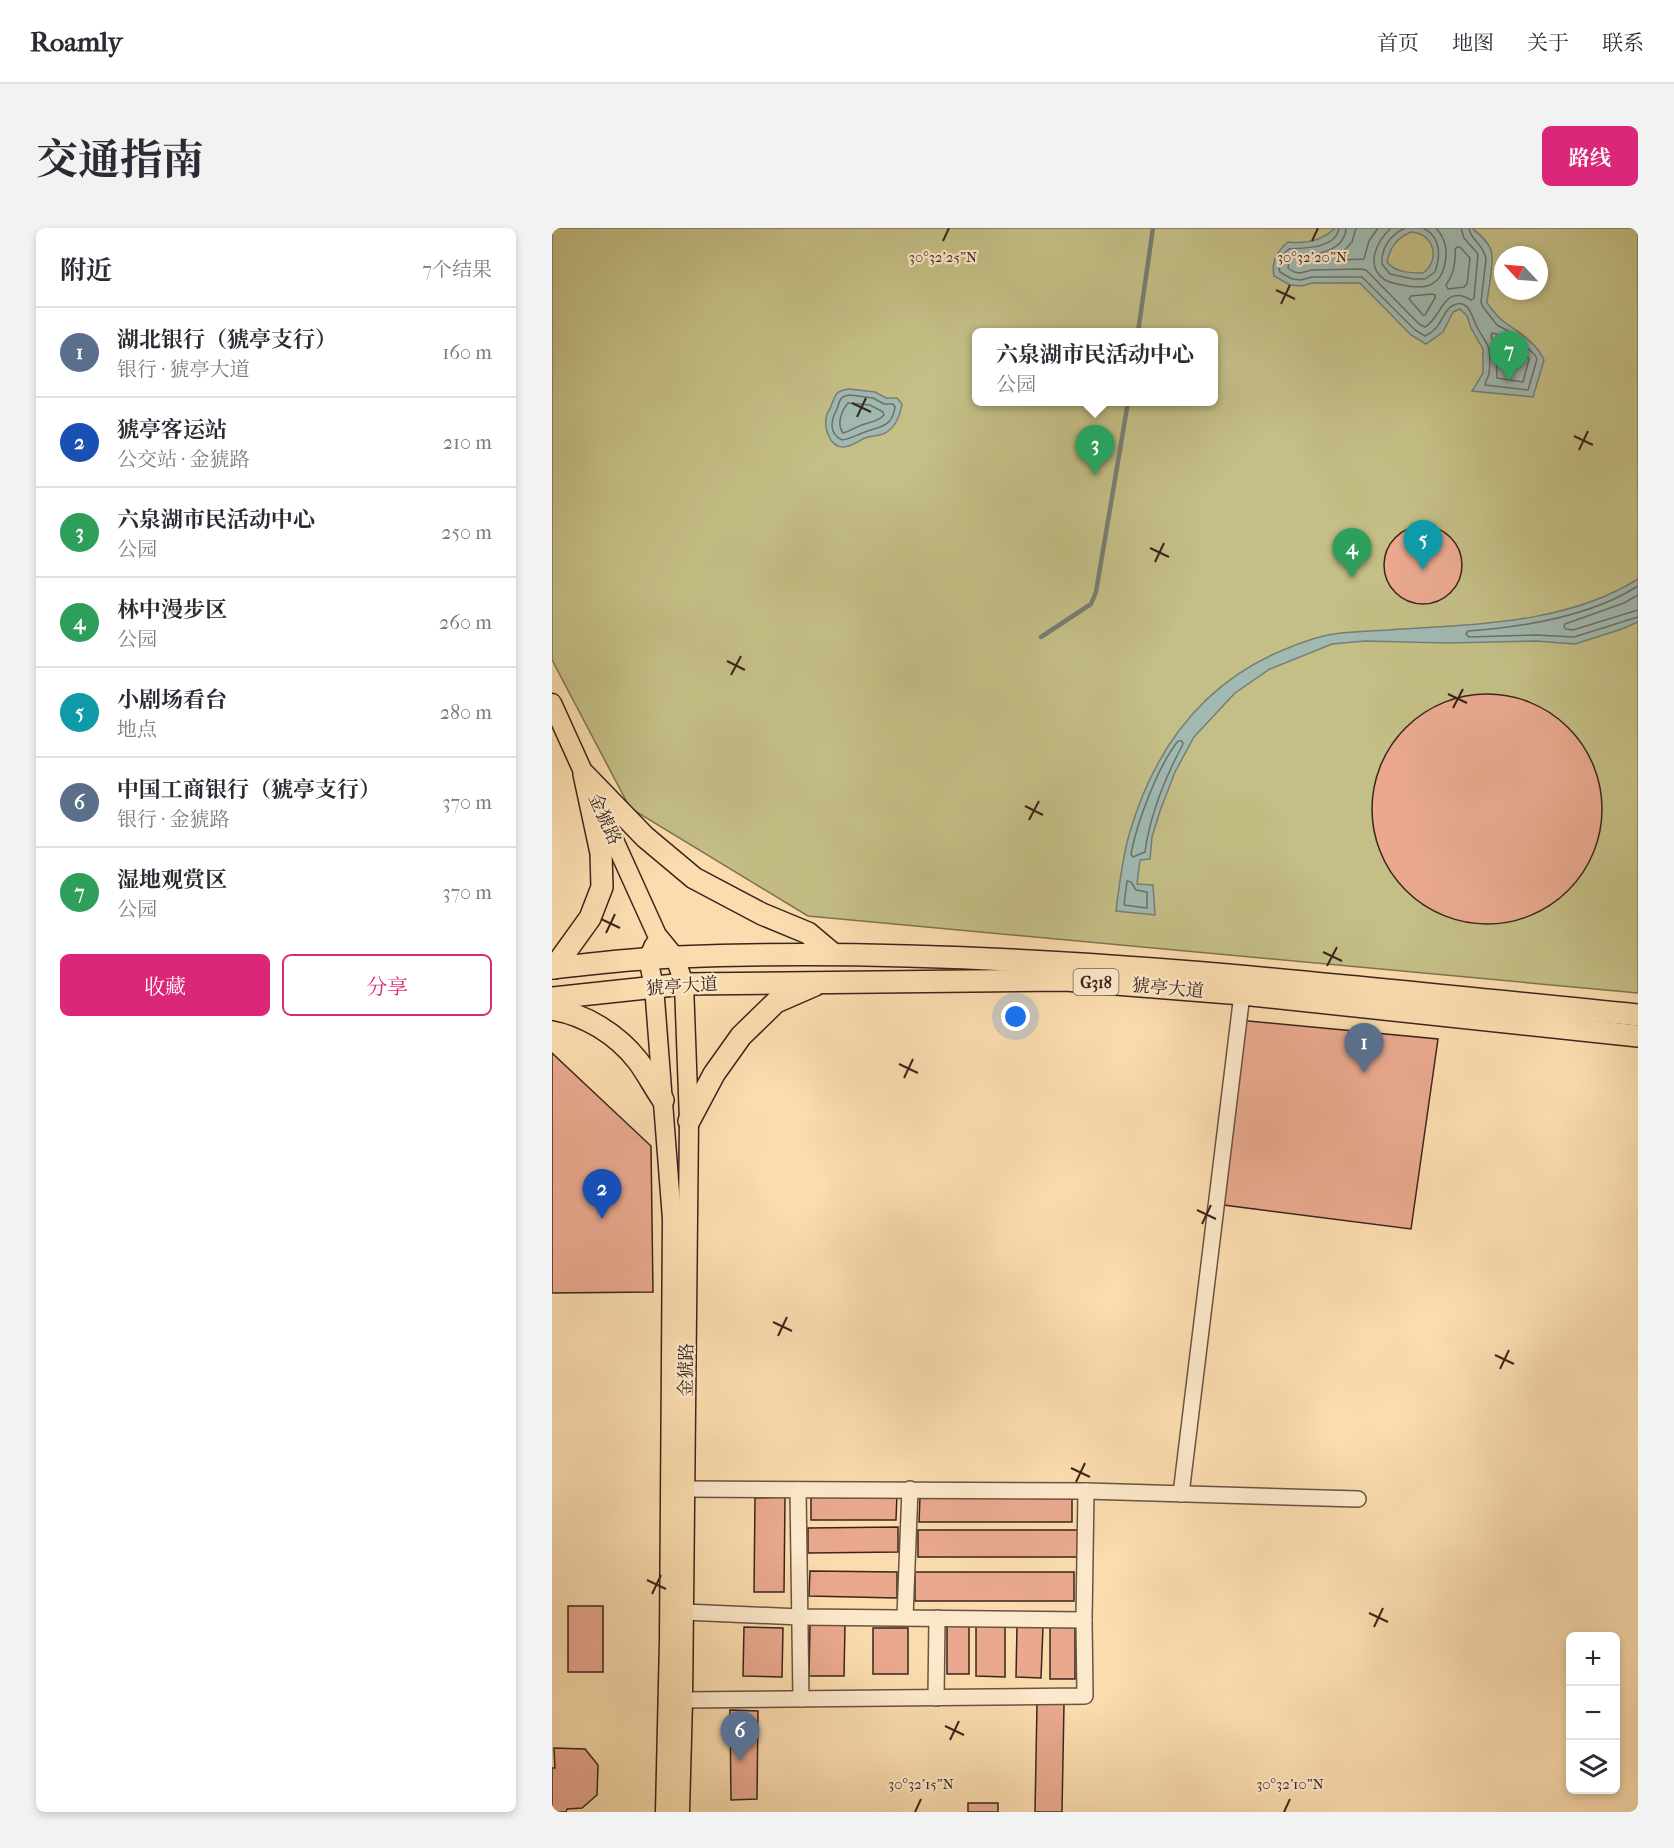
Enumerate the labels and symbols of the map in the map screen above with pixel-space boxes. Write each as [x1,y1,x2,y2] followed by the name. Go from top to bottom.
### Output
[1494,246,1548,300] north arrow
[909,248,978,266] text: 30°32'25"N
[1277,248,1348,266] text: 30°32'20"N
[1490,332,1528,381] pin: 7
[1076,426,1114,475] pin: 3
[1404,520,1442,570] pin: 5
[1332,528,1372,578] pin: 4
[584,790,625,848] street label: 金猇路
[1074,969,1118,995] road number: G318
[645,974,719,999] street label: 猇亭大道
[1131,975,1205,1002] street label: 猇亭大道
[1001,1002,1030,1031] your location
[1344,1024,1384,1073] pin: 1
[583,1170,622,1219] pin: 2
[676,1343,697,1397] street label: 金猇路
[720,1712,759,1761] pin: 6
[888,1775,955,1793] text: 30°32'15"N
[1256,1775,1324,1793] text: 30°32'10"N

